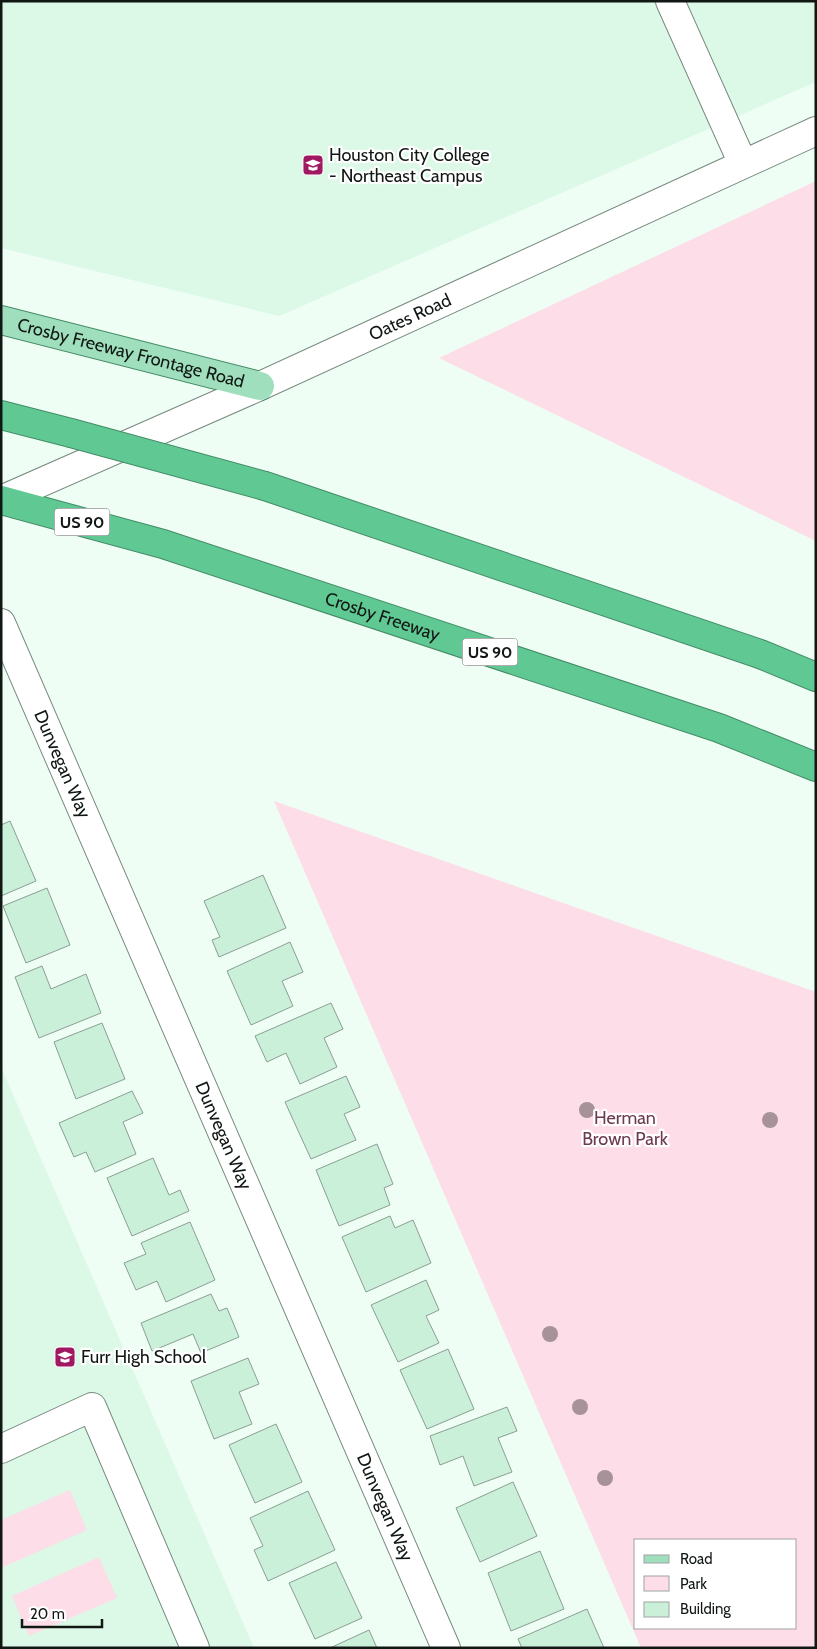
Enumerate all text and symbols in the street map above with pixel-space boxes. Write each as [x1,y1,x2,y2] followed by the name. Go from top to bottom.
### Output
[329,144,489,187] place label: Houston City College - Northeast Campus
[301,153,325,177] school or university icon: Houston City College - Northeast Campus
[365,289,455,346] street label: Oates Road
[15,314,247,393] street label: Crosby Freeway Frontage Road
[54,508,110,536] road number: US 90
[322,587,443,646] street label: Crosby Freeway
[462,638,518,666] road number: US 90
[29,707,95,822] street label: Dunvegan Way
[191,1078,257,1193] street label: Dunvegan Way
[582,1107,669,1150] park label: Herman Brown Park
[53,1345,77,1369] school or university icon: Furr High School
[81,1346,207,1368] place label: Furr High School
[352,1450,418,1565] street label: Dunvegan Way
[634,1539,797,1629] legend
[680,1550,713,1568] text: Road
[680,1575,707,1593] text: Park
[22,1596,102,1628] scale bar
[680,1600,731,1618] text: Building
[30,1605,65,1623] text: 20 m

